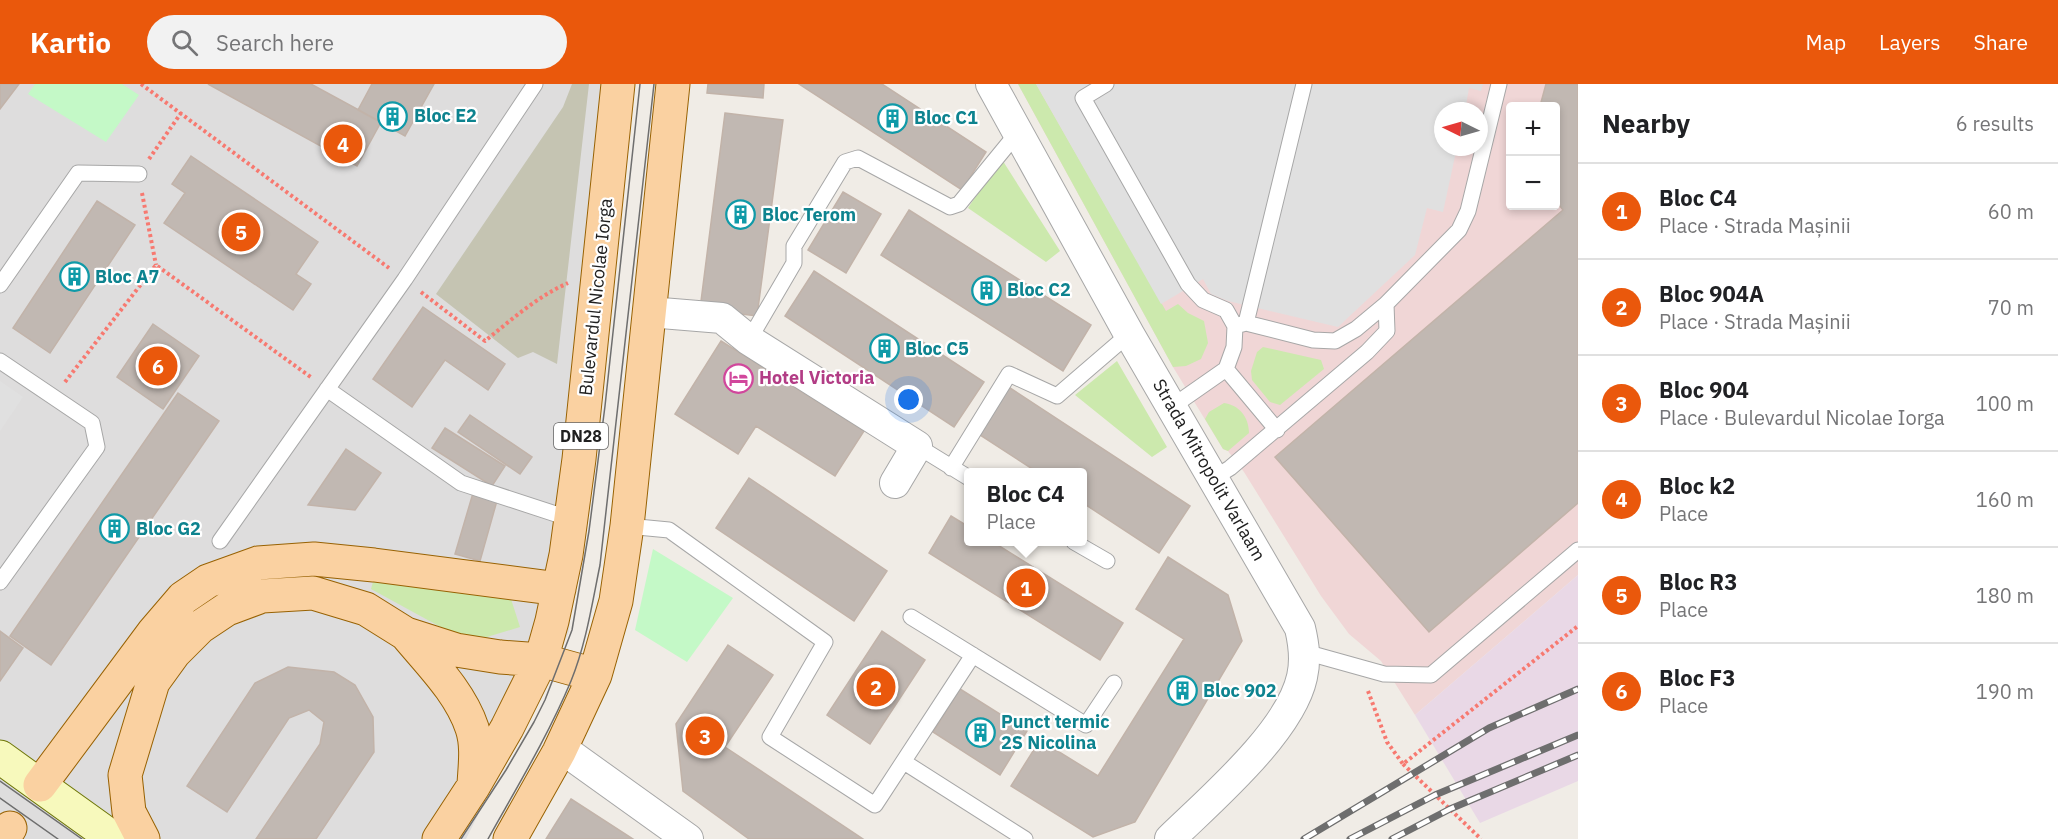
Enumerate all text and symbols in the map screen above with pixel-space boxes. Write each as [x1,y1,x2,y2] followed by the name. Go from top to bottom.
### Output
[147,15,567,69] search box
[30,24,111,61] text: Kartio
[168,26,201,59] icon: search
[216,28,334,57] text: Search here
[1806,28,1846,56] text: Map
[1879,28,1941,56] text: Layers
[1974,28,2028,56] text: Share
[377,100,409,132] building icon: Bloc E2
[877,102,909,134] building icon: Bloc C1
[1434,102,1488,156] north arrow
[1506,102,1560,210] map controls
[1506,102,1560,156] button: +
[414,104,477,127] place label: Bloc E2
[914,106,978,129] place label: Bloc C1
[1602,106,1690,140] text: Nearby
[1956,110,2034,137] text: 6 results
[324,122,362,166] pin: 4
[1506,156,1560,210] button: −
[1659,183,1737,212] text: Bloc C4
[574,197,617,397] street label: Bulevardul Nicolae Iorga
[1616,198,1628,225] text: 1
[1988,198,2034,225] text: 60 m
[725,199,757,231] building icon: Bloc Terom
[762,203,856,226] place label: Bloc Terom
[222,210,260,254] pin: 5
[1659,212,1851,239] text: Place · Strada Mașinii
[58,261,90,293] building icon: Bloc A7
[95,265,159,288] place label: Bloc A7
[970,274,1002,306] building icon: Bloc C2
[1007,278,1071,301] place label: Bloc C2
[1659,279,1764,308] text: Bloc 904A
[1616,294,1628,321] text: 2
[1988,294,2034,321] text: 70 m
[1659,308,1851,335] text: Place · Strada Mașinii
[868,333,900,365] building icon: Bloc C5
[905,337,969,360] place label: Bloc C5
[138,344,178,388] pin: 6
[722,362,754,394] hotel icon: Hotel Victoria
[759,366,875,389] place label: Hotel Victoria
[1148,375,1271,565] street label: Strada Mitropolit Varlaam
[1659,375,1749,404] text: Bloc 904
[894,385,923,414] your location
[1616,390,1628,417] text: 3
[1976,390,2034,417] text: 100 m
[1659,404,1945,431] text: Place · Bulevardul Nicolae Iorga
[554,423,608,449] road number: DN28
[964,468,1087,546] popup
[1659,471,1735,500] text: Bloc k2
[987,479,1064,508] text: Bloc C4
[1616,486,1628,513] text: 4
[1976,486,2034,513] text: 160 m
[1659,500,1708,527] text: Place
[987,508,1036,535] text: Place
[99,513,131,545] building icon: Bloc G2
[136,517,201,540] place label: Bloc G2
[1006,566,1046,610] pin: 1
[1659,567,1737,596] text: Bloc R3
[1616,582,1628,609] text: 5
[1976,582,2034,609] text: 180 m
[1659,596,1708,623] text: Place
[1659,663,1735,692] text: Bloc F3
[856,664,896,710] pin: 2
[1166,675,1198,707] building icon: Bloc 902
[1616,678,1628,705] text: 6
[1976,678,2034,705] text: 190 m
[1203,679,1277,702] place label: Bloc 902
[1659,692,1708,719] text: Place
[1001,710,1109,754] place label: Punct termic 2S Nicolina
[686,714,724,758] pin: 3
[964,716,996,748] building icon: Punct termic 2S Nicolina

